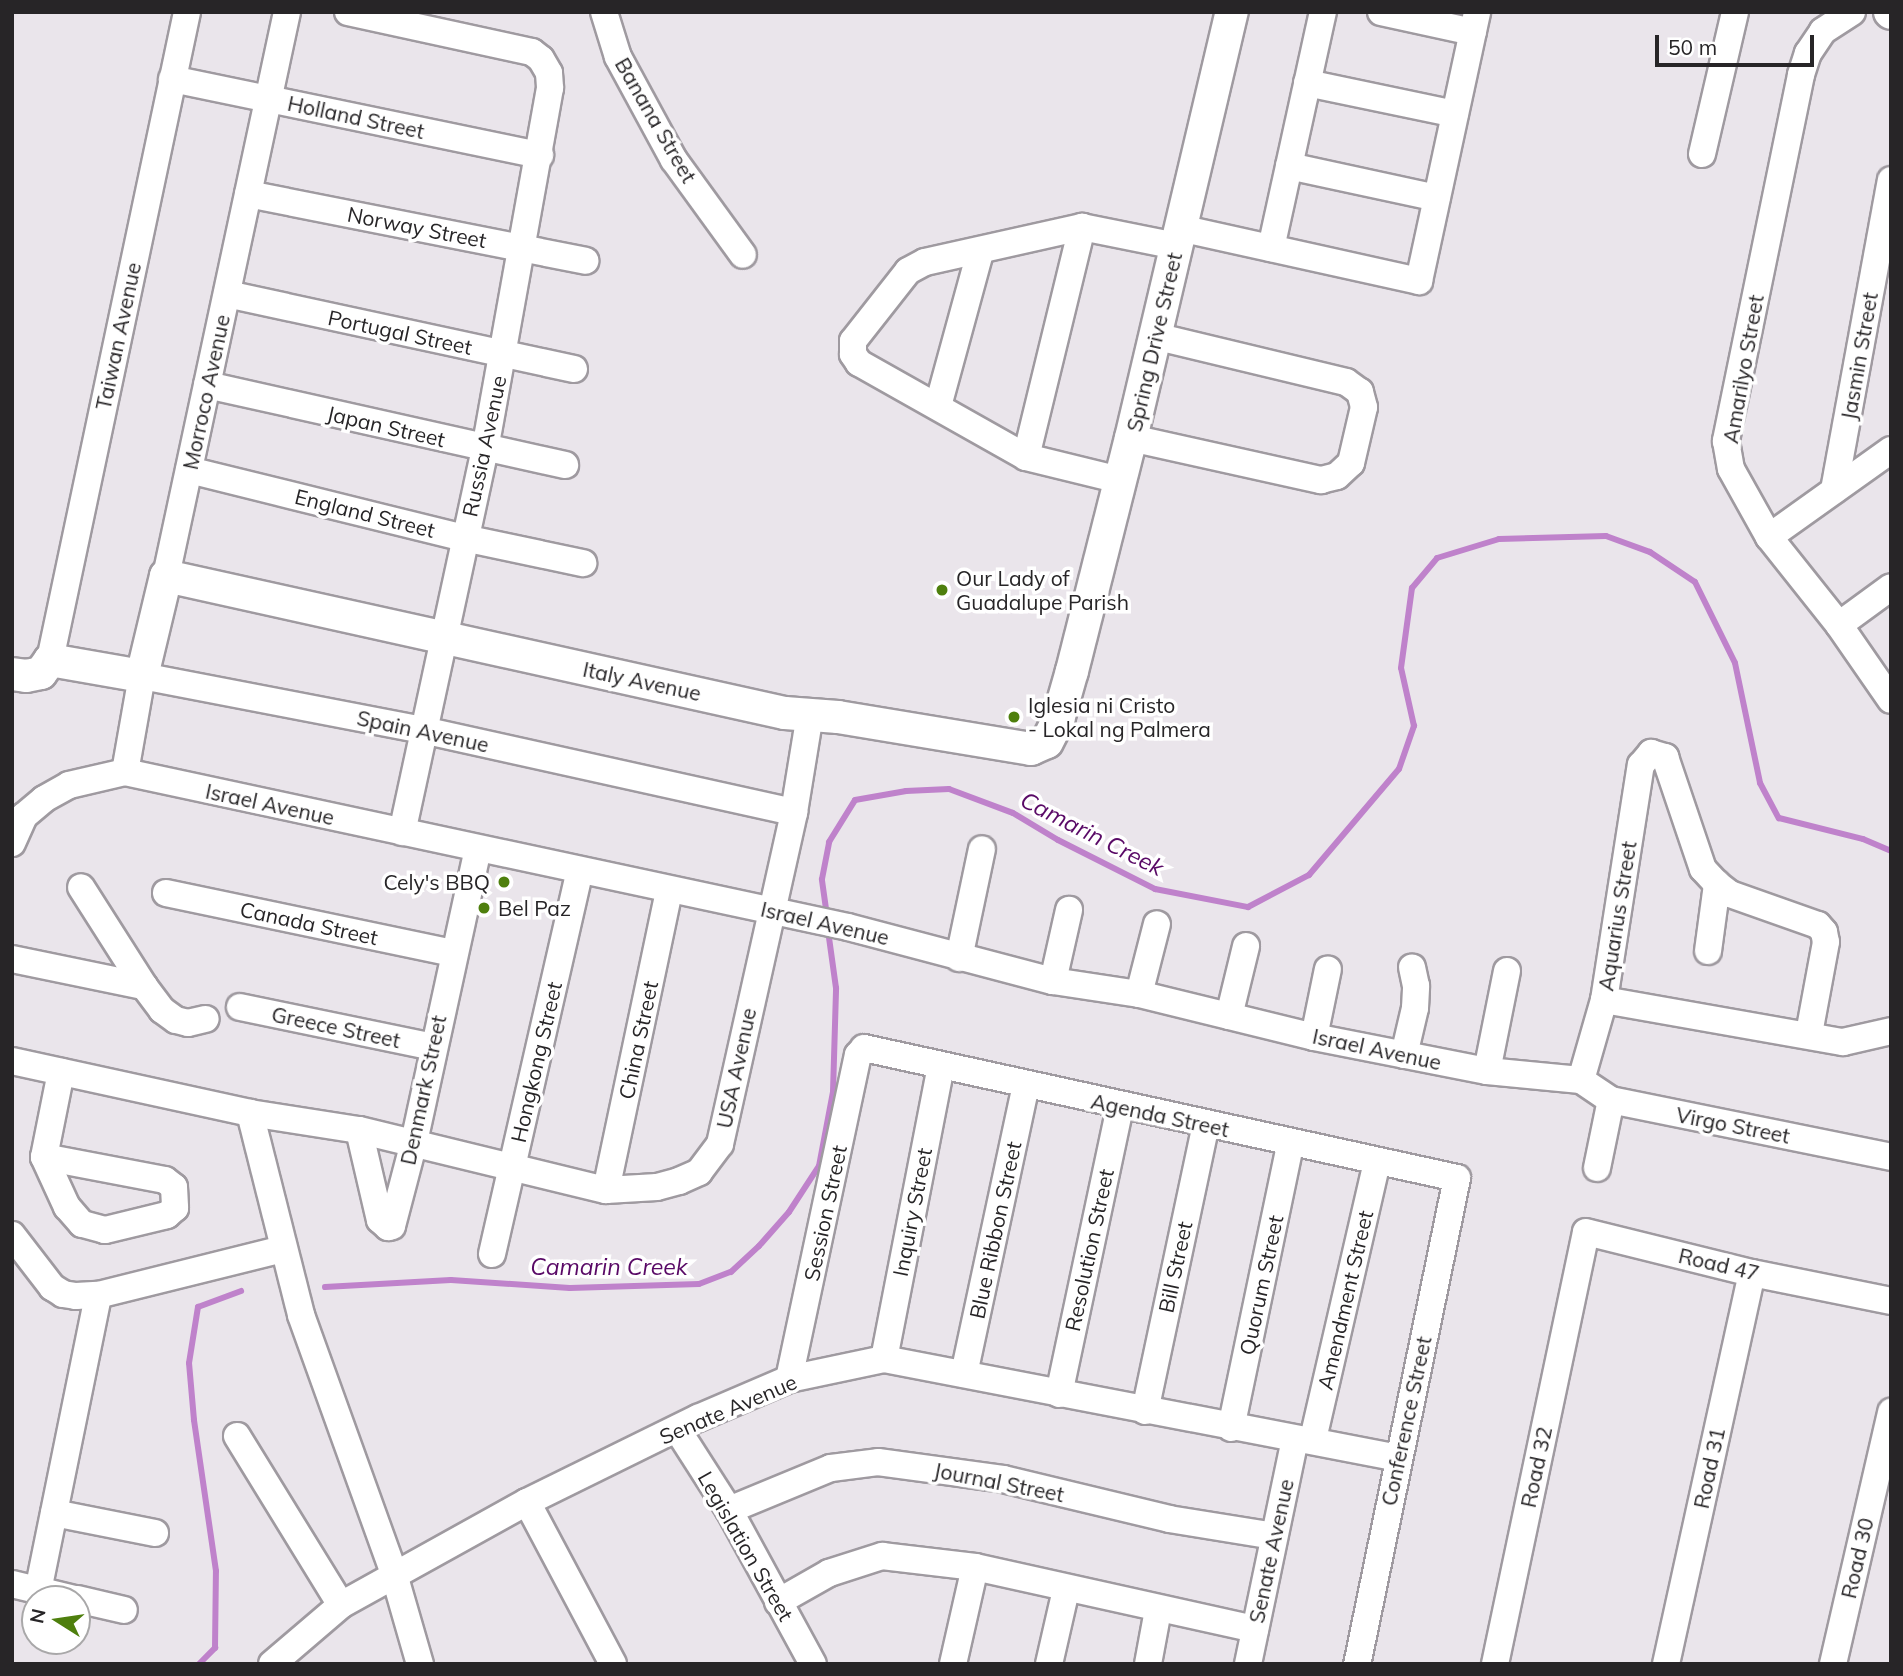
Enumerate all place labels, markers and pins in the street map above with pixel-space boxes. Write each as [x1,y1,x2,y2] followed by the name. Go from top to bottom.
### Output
[956,565,1129,615] place label: Our Lady of Guadalupe Parish
[934,582,950,598] marker: Our Lady of Guadalupe Parish
[1028,692,1211,742] place label: Iglesia ni Cristo - Lokal ng Palmera
[1006,709,1022,725] marker: Iglesia ni Cristo - Lokal ng Palmera
[383,869,490,895] place label: Cely's BBQ
[496,874,512,890] marker: Cely's BBQ
[498,895,571,921] place label: Bel Paz
[476,900,492,916] marker: Bel Paz

